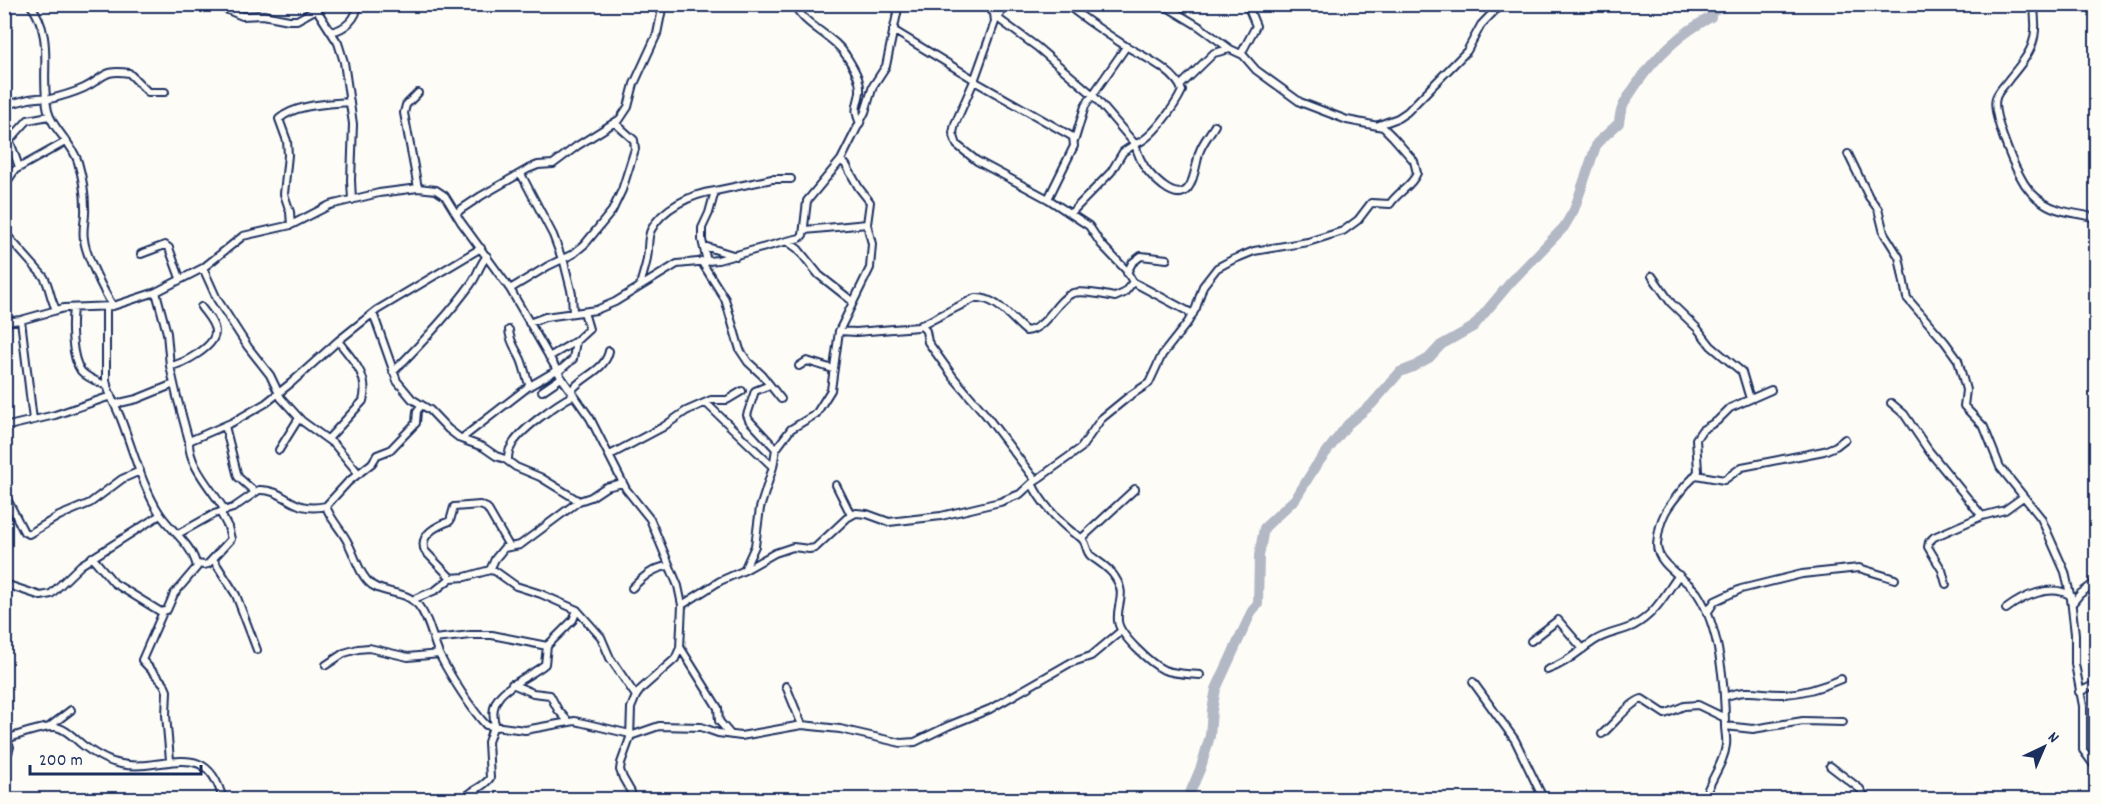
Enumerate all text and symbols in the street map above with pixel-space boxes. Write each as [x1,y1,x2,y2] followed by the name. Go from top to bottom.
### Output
[2014,717,2074,777] north arrow
[2042,727,2064,749] text: N
[30,738,201,776] scale bar
[39,749,83,774] text: 200 m

